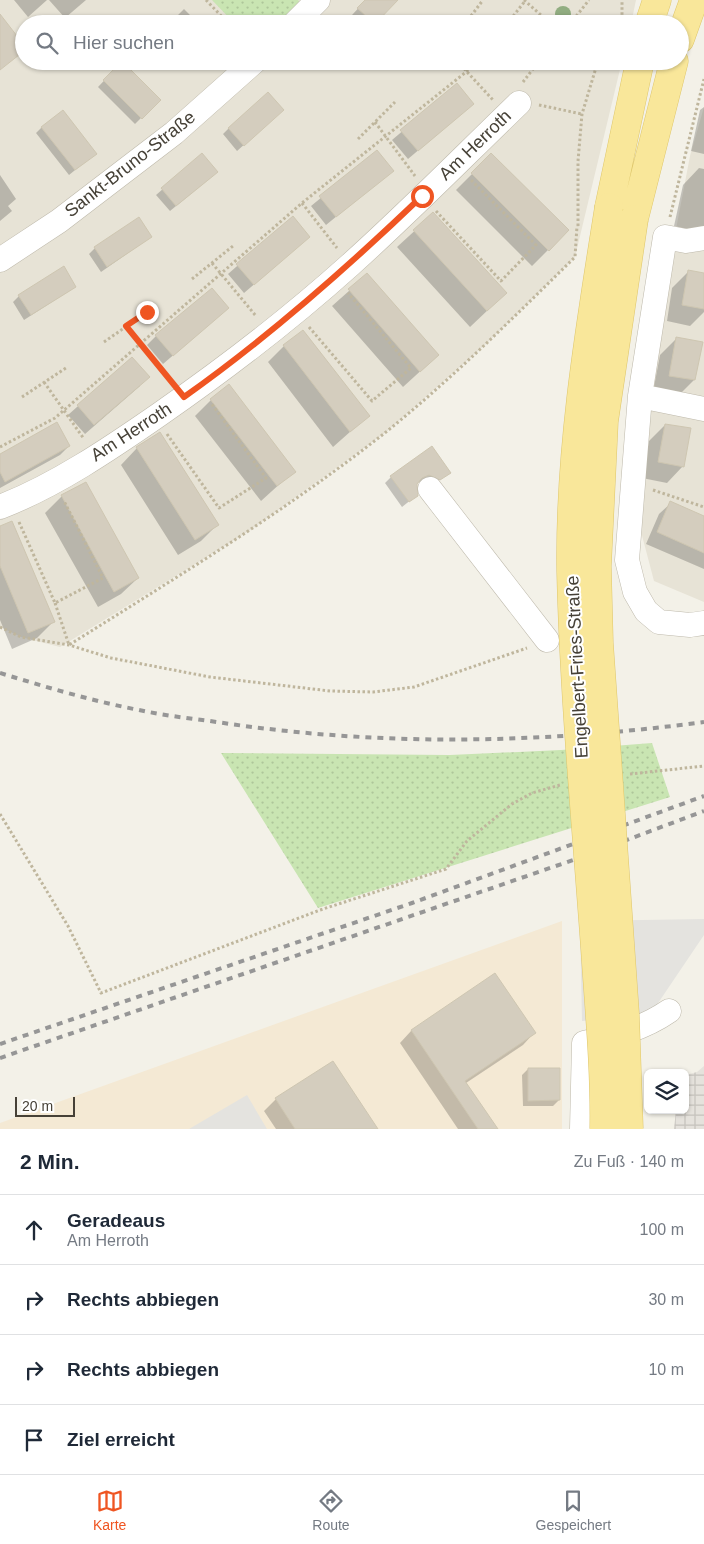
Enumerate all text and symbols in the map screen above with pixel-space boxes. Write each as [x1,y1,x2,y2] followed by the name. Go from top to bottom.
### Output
[15,15,689,70] search box
[33,29,61,57] icon: search
[73,32,174,53] text: Hier suchen
[435,106,515,184] street label: Am Herroth
[61,107,199,221] street label: Sankt-Bruno-Straße
[411,185,434,208] route start
[136,301,159,324] route end
[87,399,175,465] street label: Am Herroth
[562,575,592,759] street label: Engelbert-Fries-Straße
[644,1069,689,1114] map controls
[644,1069,689,1114] button: layers
[15,1094,75,1117] scale bar
[22,1098,53,1114] text: 20 m
[20,1150,80,1173] text: 2 Min.
[574,1153,684,1170] text: Zu Fuß · 140 m
[67,1210,165,1231] text: Geradeaus
[20,1216,48,1244] icon: ahead
[640,1221,684,1238] text: 100 m
[67,1232,149,1249] text: Am Herroth
[20,1286,48,1314] icon: right
[67,1289,219,1310] text: Rechts abbiegen
[648,1291,684,1308] text: 30 m
[20,1356,48,1384] icon: right
[67,1359,219,1380] text: Rechts abbiegen
[648,1361,684,1378] text: 10 m
[20,1426,48,1454] icon: arrive
[67,1429,175,1450] text: Ziel erreicht
[93,1487,126,1533] tab: Karte
[312,1487,350,1533] tab: Route
[536,1487,611,1533] tab: Gespeichert

